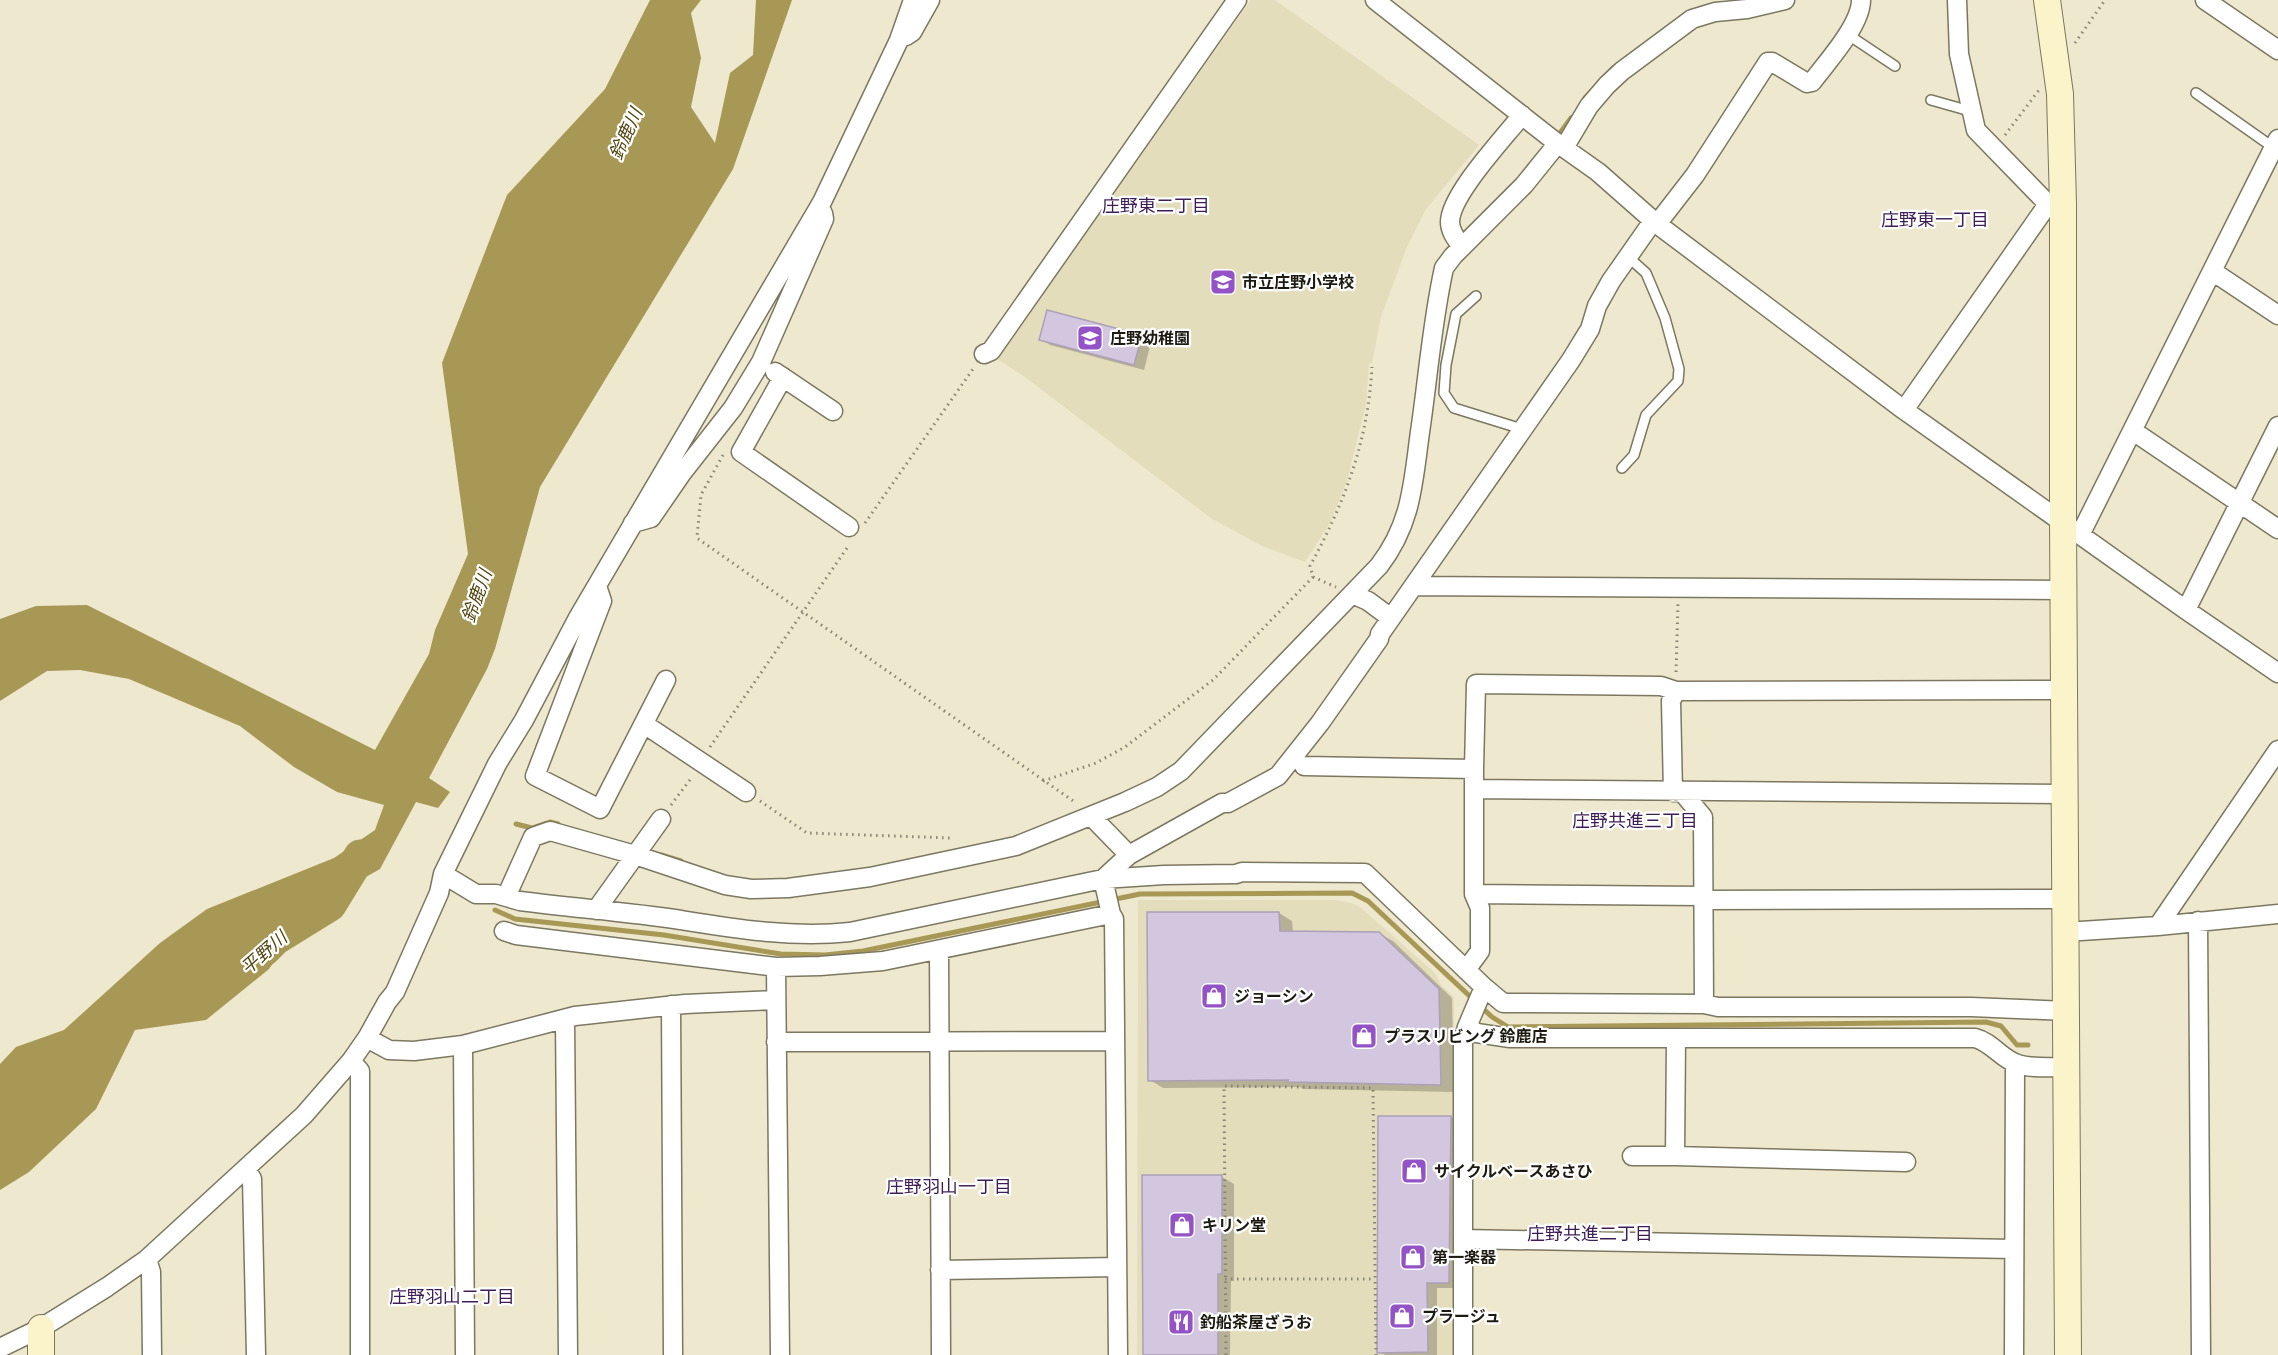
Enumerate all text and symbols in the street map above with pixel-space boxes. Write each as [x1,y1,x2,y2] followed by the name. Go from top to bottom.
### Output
[605,103,648,163] water label: 鈴鹿川
[1102,195,1210,217] district label: 庄野東二丁目
[1881,209,1989,231] district label: 庄野東一丁目
[1208,267,1238,297] school or university icon: 市立庄野小学校
[1242,273,1354,292] place label: 市立庄野小学校
[1075,323,1105,353] school or university icon: 庄野幼稚園
[1110,329,1190,348] place label: 庄野幼稚園
[457,565,497,625] water label: 鈴鹿川
[1572,810,1698,832] district label: 庄野共進三丁目
[236,926,293,979] water label: 平野川
[1199,981,1229,1011] shop icon: ジョーシン
[1234,987,1314,1006] place label: ジョーシン
[1349,1021,1379,1051] shop icon: プラスリビング 鈴鹿店
[1384,1027,1547,1046] place label: プラスリビング 鈴鹿店
[1399,1156,1429,1186] shop icon: サイクルベースあさひ
[1434,1162,1592,1181] place label: サイクルベースあさひ
[886,1176,1012,1198] district label: 庄野羽山一丁目
[1167,1210,1197,1240] shop icon: キリン堂
[1202,1216,1266,1235] place label: キリン堂
[1527,1223,1653,1245] district label: 庄野共進二丁目
[1398,1242,1428,1272] shop icon: 第一楽器
[1432,1248,1497,1267] place label: 第一楽器
[389,1286,515,1308] district label: 庄野羽山二丁目
[1387,1301,1417,1331] shop icon: プラージュ
[1166,1307,1196,1337] restaurant icon: 釣船茶屋ざうお
[1422,1307,1501,1326] place label: プラージュ
[1200,1313,1312,1332] place label: 釣船茶屋ざうお

